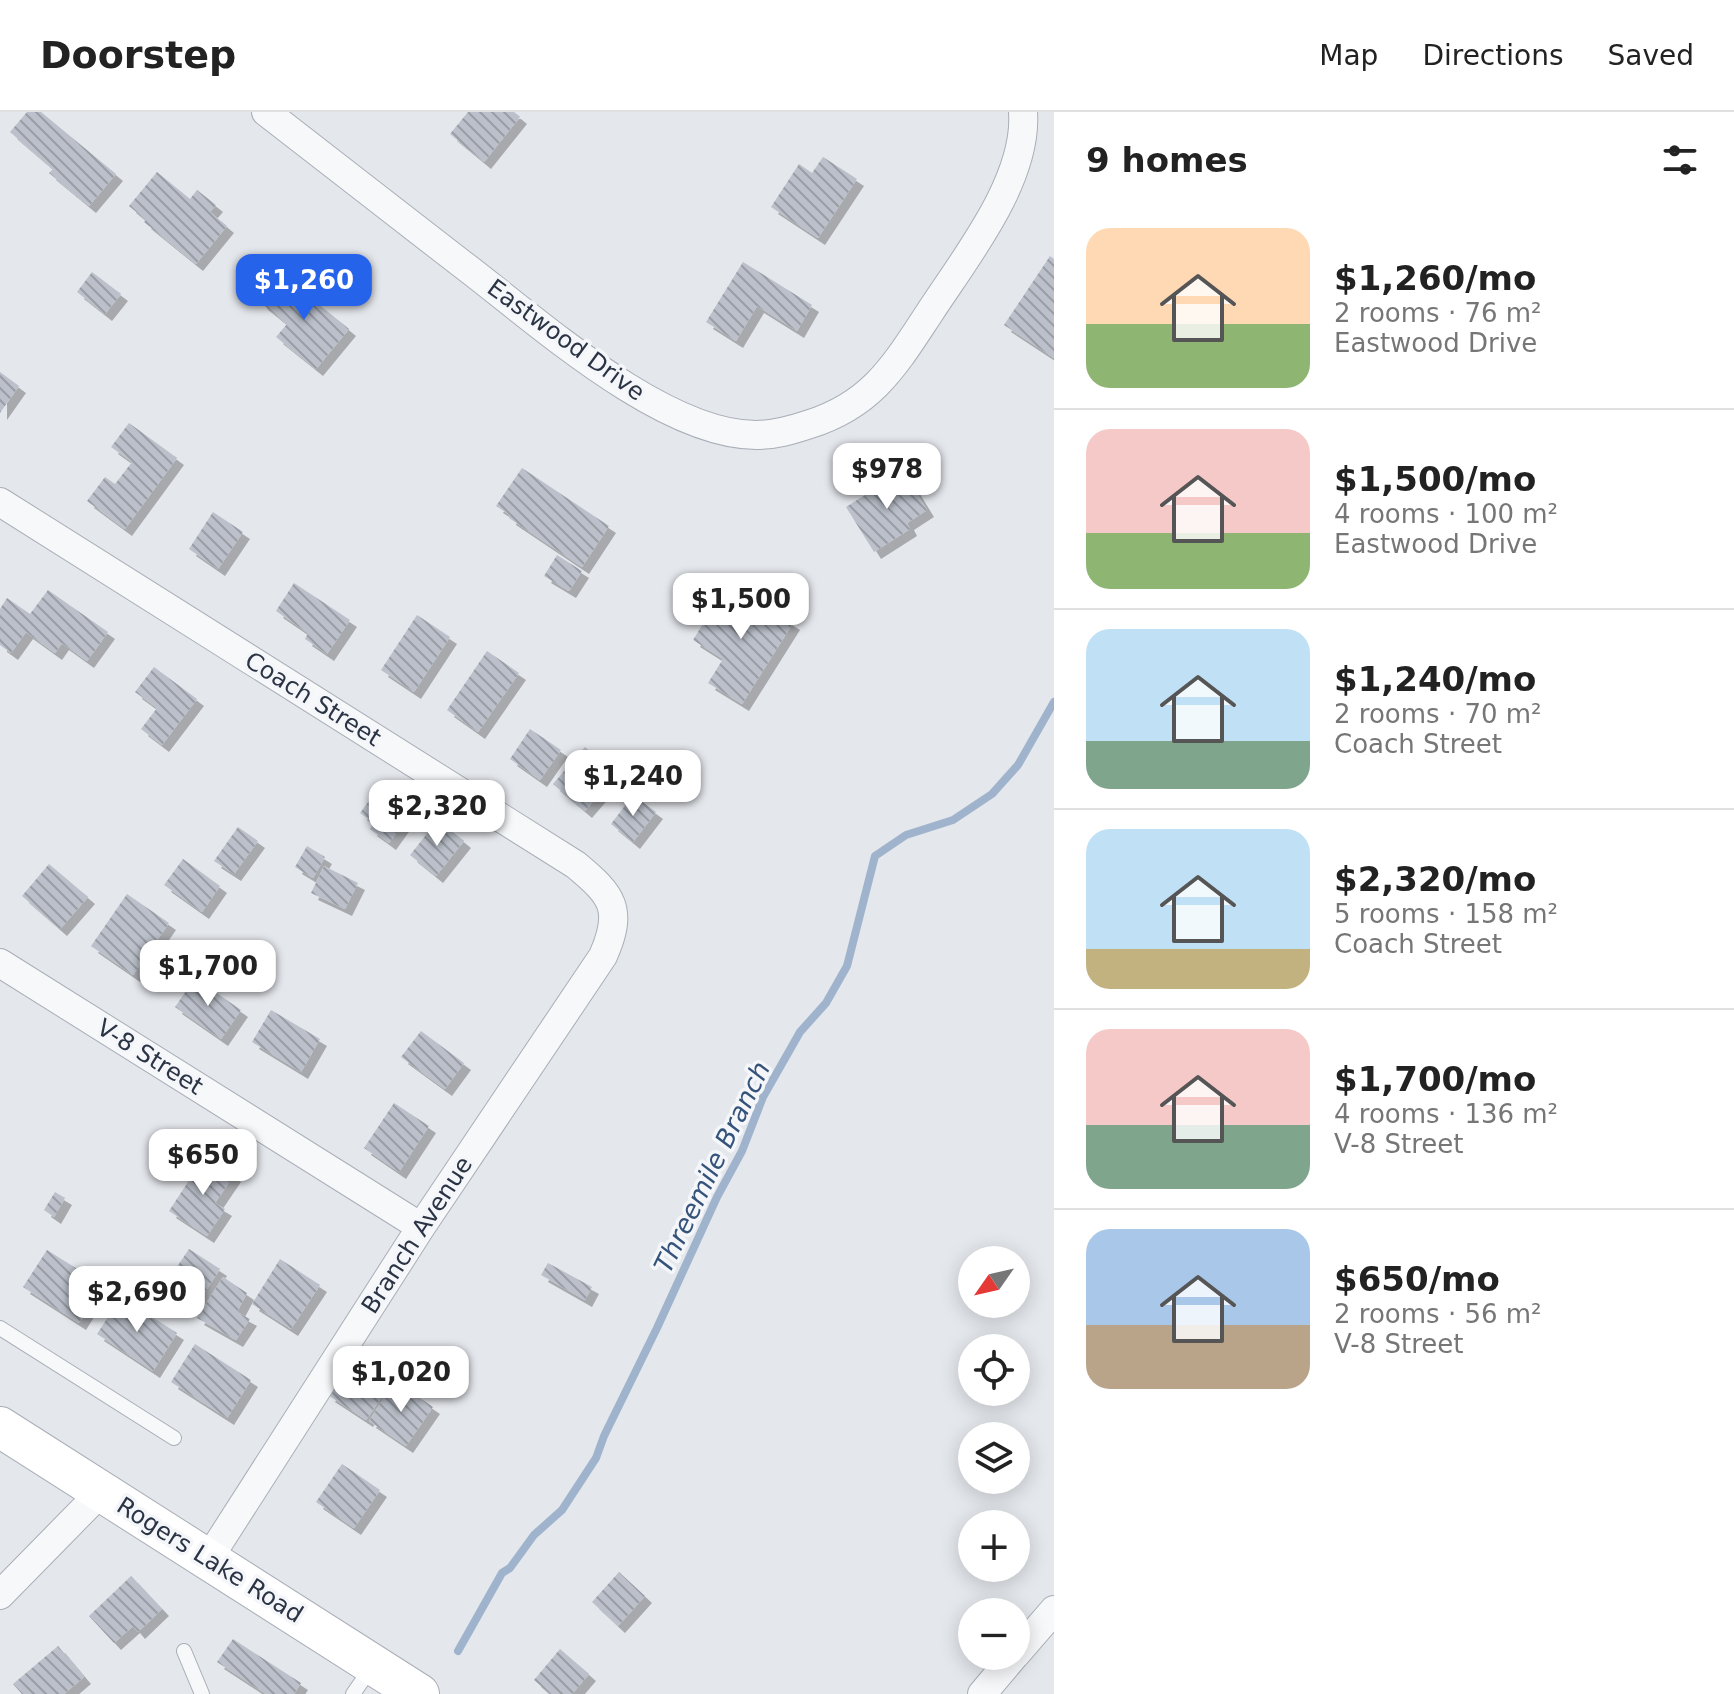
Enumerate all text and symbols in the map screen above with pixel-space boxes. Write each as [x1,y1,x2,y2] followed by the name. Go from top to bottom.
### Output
[40,33,236,77] text: Doorstep
[1319,39,1378,72] text: Map
[1422,39,1563,72] text: Directions
[1607,39,1694,72] text: Saved
[1658,138,1702,182] icon: filters
[1086,140,1248,180] text: 9 homes
[239,254,369,322] pin: $1,260
[1334,258,1536,298] text: $1,260/mo
[1150,260,1246,356] icon: home
[254,265,354,295] text: $1,260
[482,274,650,406] street label: Eastwood Drive
[1334,298,1542,328] text: 2 rooms · 76 m²
[1334,328,1537,358] text: Eastwood Drive
[840,443,934,511] pin: $978
[851,454,923,484] text: $978
[1334,459,1536,499] text: $1,500/mo
[1150,461,1246,557] icon: home
[1334,499,1558,529] text: 4 rooms · 100 m²
[1334,529,1537,559] text: Eastwood Drive
[676,573,806,641] pin: $1,500
[691,584,791,614] text: $1,500
[240,646,386,752] street label: Coach Street
[1334,659,1536,699] text: $1,240/mo
[1150,661,1246,757] icon: home
[1334,699,1542,729] text: 2 rooms · 70 m²
[1334,729,1502,759] text: Coach Street
[568,750,698,818] pin: $1,240
[583,761,683,791] text: $1,240
[372,780,502,848] pin: $2,320
[387,791,487,821] text: $2,320
[1334,859,1536,899] text: $2,320/mo
[1150,861,1246,957] icon: home
[1334,899,1558,929] text: 5 rooms · 158 m²
[1334,929,1502,959] text: Coach Street
[143,940,273,1008] pin: $1,700
[158,951,258,981] text: $1,700
[92,1013,208,1101] street label: V-8 Street
[648,1057,776,1277] water label: Threemile Branch
[1334,1059,1536,1099] text: $1,700/mo
[1150,1061,1246,1157] icon: home
[1334,1099,1558,1129] text: 4 rooms · 136 m²
[156,1129,250,1197] pin: $650
[1334,1129,1463,1159] text: V-8 Street
[167,1140,239,1170] text: $650
[356,1151,478,1319] street label: Branch Avenue
[958,1246,1030,1318] north arrow
[958,1246,1030,1670] map controls
[1334,1259,1500,1299] text: $650/mo
[1150,1261,1246,1357] icon: home
[72,1266,202,1334] pin: $2,690
[87,1277,187,1307] text: $2,690
[1334,1299,1542,1329] text: 2 rooms · 56 m²
[1334,1329,1463,1359] text: V-8 Street
[958,1334,1030,1406] button: locate
[336,1346,466,1414] pin: $1,020
[351,1357,451,1387] text: $1,020
[958,1422,1030,1494] button: layers
[112,1491,308,1629] street label: Rogers Lake Road
[958,1510,1030,1582] button: +
[958,1598,1030,1670] button: −

